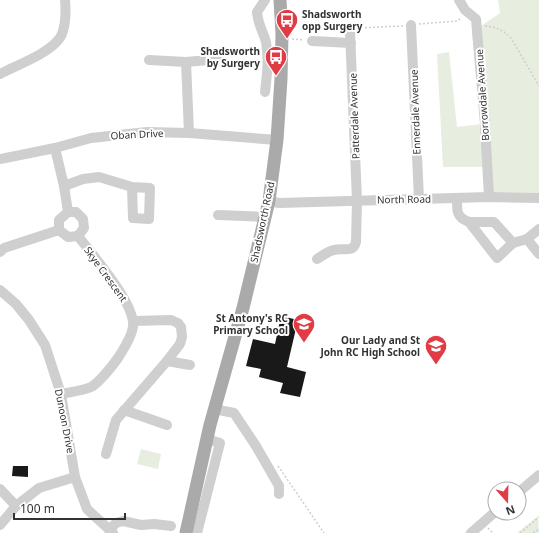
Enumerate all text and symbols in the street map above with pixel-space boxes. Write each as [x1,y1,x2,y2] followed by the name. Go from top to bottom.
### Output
[274,7,300,40] bus stop icon: Shadsworth opp Surgery
[302,7,363,33] place label: Shadsworth opp Surgery
[201,44,260,70] place label: Shadsworth by Surgery
[263,44,289,77] bus stop icon: Shadsworth by Surgery
[472,48,492,141] street label: Borrowdale Avenue
[407,69,423,155] street label: Ennerdale Avenue
[345,72,362,159] street label: Patterdale Avenue
[110,126,164,142] street label: Oban Drive
[247,180,277,264] street label: Shadsworth Road
[377,192,431,206] street label: North Road
[81,244,131,305] street label: Skye Crescent
[213,311,289,337] place label: St Antony's RC Primary School
[291,311,317,344] school or university icon: St Antony's RC Primary School
[320,333,421,359] place label: Our Lady and St John RC High School
[423,333,449,366] school or university icon: Our Lady and St John RC High School
[52,388,78,455] street label: Dunoon Drive
[487,481,527,521] north arrow
[14,495,125,521] scale bar
[20,500,55,517] text: 100 m
[504,502,517,519] text: N

